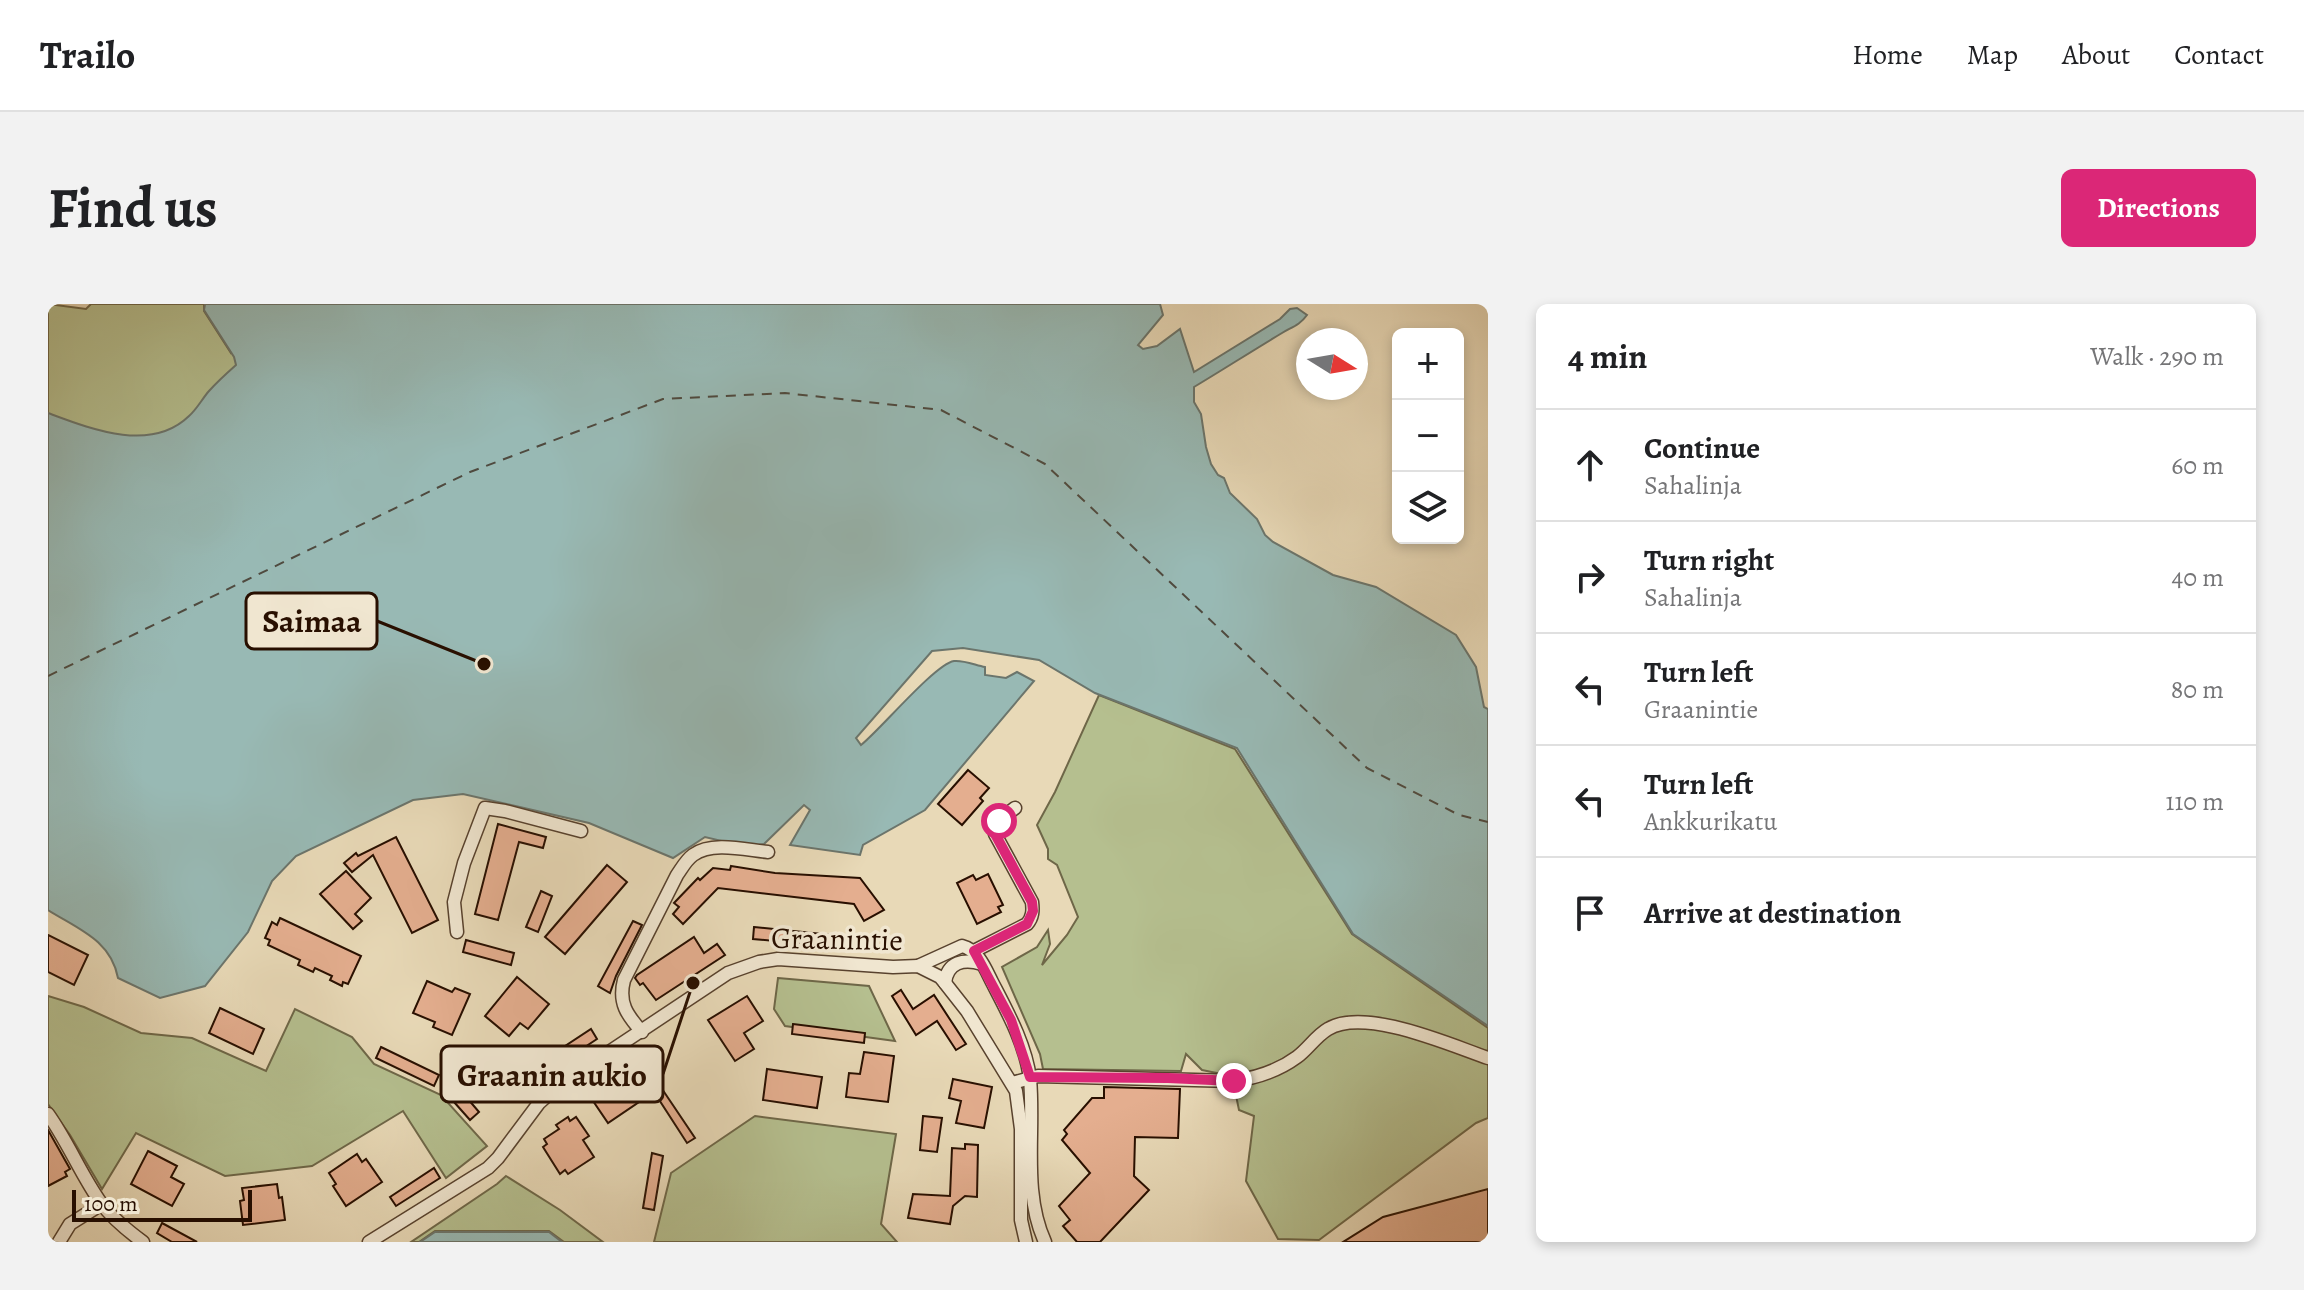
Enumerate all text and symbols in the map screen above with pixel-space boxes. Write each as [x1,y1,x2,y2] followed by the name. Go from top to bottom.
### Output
[40,29,135,81] text: Trailo
[1852,36,1923,74] text: Home
[1967,36,2018,74] text: Map
[2062,36,2130,74] text: About
[2174,36,2264,74] text: Contact
[2061,169,2256,247] button: Directions
[48,170,218,246] text: Find us
[1296,328,1368,400] north arrow
[1392,328,1464,544] map controls
[1392,328,1464,400] button: +
[1568,333,1647,380] text: 4 min
[2090,339,2224,374] text: Walk · 290 m
[1392,400,1464,472] button: −
[1644,428,1760,468] text: Continue
[1568,443,1612,487] icon: ahead
[2171,448,2224,483] text: 60 m
[1644,468,1742,503] text: Sahalinja
[1392,472,1464,544] button: layers
[1644,540,1774,580] text: Turn right
[1568,555,1612,599] icon: right
[2172,560,2224,595] text: 40 m
[1644,580,1742,615] text: Sahalinja
[246,593,377,649] callout: Saimaa
[262,599,362,643] text: Saimaa
[1644,652,1753,692] text: Turn left
[1568,667,1612,711] icon: left
[2171,672,2224,707] text: 80 m
[1644,692,1758,727] text: Graanintie
[1644,764,1753,804] text: Turn left
[1568,779,1612,823] icon: left
[2166,784,2224,819] text: 110 m
[981,803,1017,839] route start
[1644,804,1777,839] text: Ankkurikatu
[1568,891,1612,935] icon: arrive
[1644,893,1901,933] text: Arrive at destination
[771,918,903,960] street label: Graanintie
[441,1046,663,1102] callout: Graanin aukio
[457,1053,647,1097] text: Graanin aukio
[1216,1063,1252,1099] route end
[72,1186,252,1222] scale bar
[84,1189,138,1219] text: 100 m

